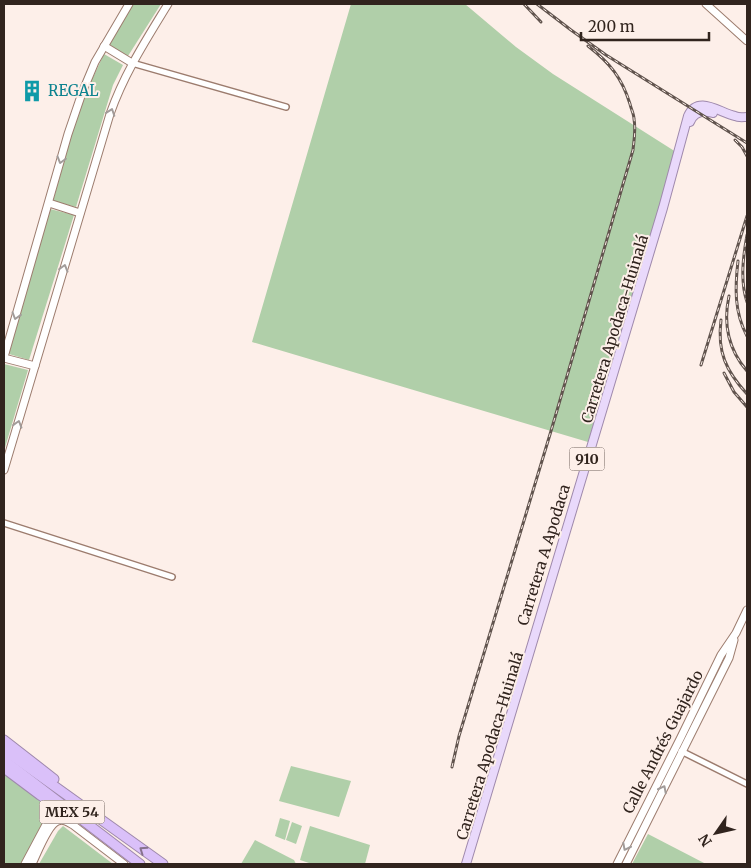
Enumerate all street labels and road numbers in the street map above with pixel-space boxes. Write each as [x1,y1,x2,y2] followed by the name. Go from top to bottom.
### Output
[577,232,652,425] street label: Carretera Apodaca-Huinalá
[570,448,604,470] road number: 910
[513,482,574,628] street label: Carretera A Apodaca
[452,649,527,842] street label: Carretera Apodaca-Huinalá
[618,667,707,817] street label: Calle Andrés Guajardo
[40,800,104,824] road number: MEX 54

